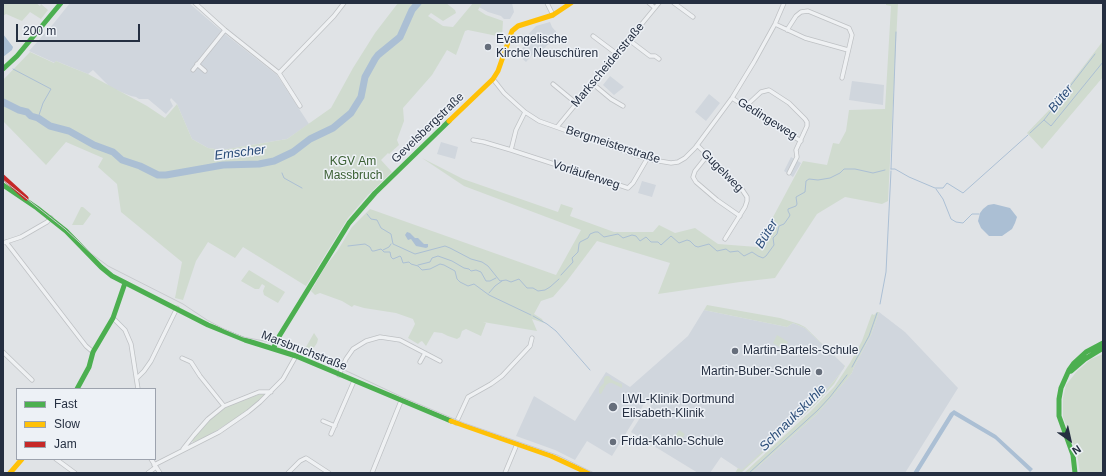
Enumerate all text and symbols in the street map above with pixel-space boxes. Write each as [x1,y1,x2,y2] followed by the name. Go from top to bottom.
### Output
[18,16,142,42] scale bar
[568,20,648,110] street label: Markscheiderstraße
[23,24,56,38] text: 200 m
[496,33,598,61] place label: Evangelische Kirche Neuschüren
[483,42,493,52] marker: Evangelische Kirche Neuschüren
[1045,82,1077,116] water label: Büter
[389,90,467,166] street label: Gevelsbergstraße
[735,95,799,143] street label: Gedingeweg
[564,123,662,167] street label: Bergmeisterstraße
[214,142,266,164] water label: Emscher
[698,147,746,195] street label: Gugelweg
[324,155,382,183] park label: KGV Am Massbruch
[550,157,622,193] street label: Vorläuferweg
[752,217,782,251] water label: Büter
[259,328,349,374] street label: Marsbruchstraße
[743,344,858,358] place label: Martin-Bartels-Schule
[730,346,740,356] marker: Martin-Bartels-Schule
[701,365,811,379] place label: Martin-Buber-Schule
[814,367,824,377] marker: Martin-Buber-Schule
[756,381,830,455] water label: Schnaukskuhle
[16,388,156,460] legend
[622,393,734,421] place label: LWL-Klinik Dortmund Elisabeth-Klinik
[54,397,77,411] text: Fast
[607,401,619,413] marker: LWL-Klinik Dortmund Elisabeth-Klinik
[54,417,80,431] text: Slow
[1050,420,1090,460] north arrow
[621,435,724,449] place label: Frida-Kahlo-Schule
[54,437,77,451] text: Jam
[608,437,618,447] marker: Frida-Kahlo-Schule
[1070,443,1083,457] text: N

